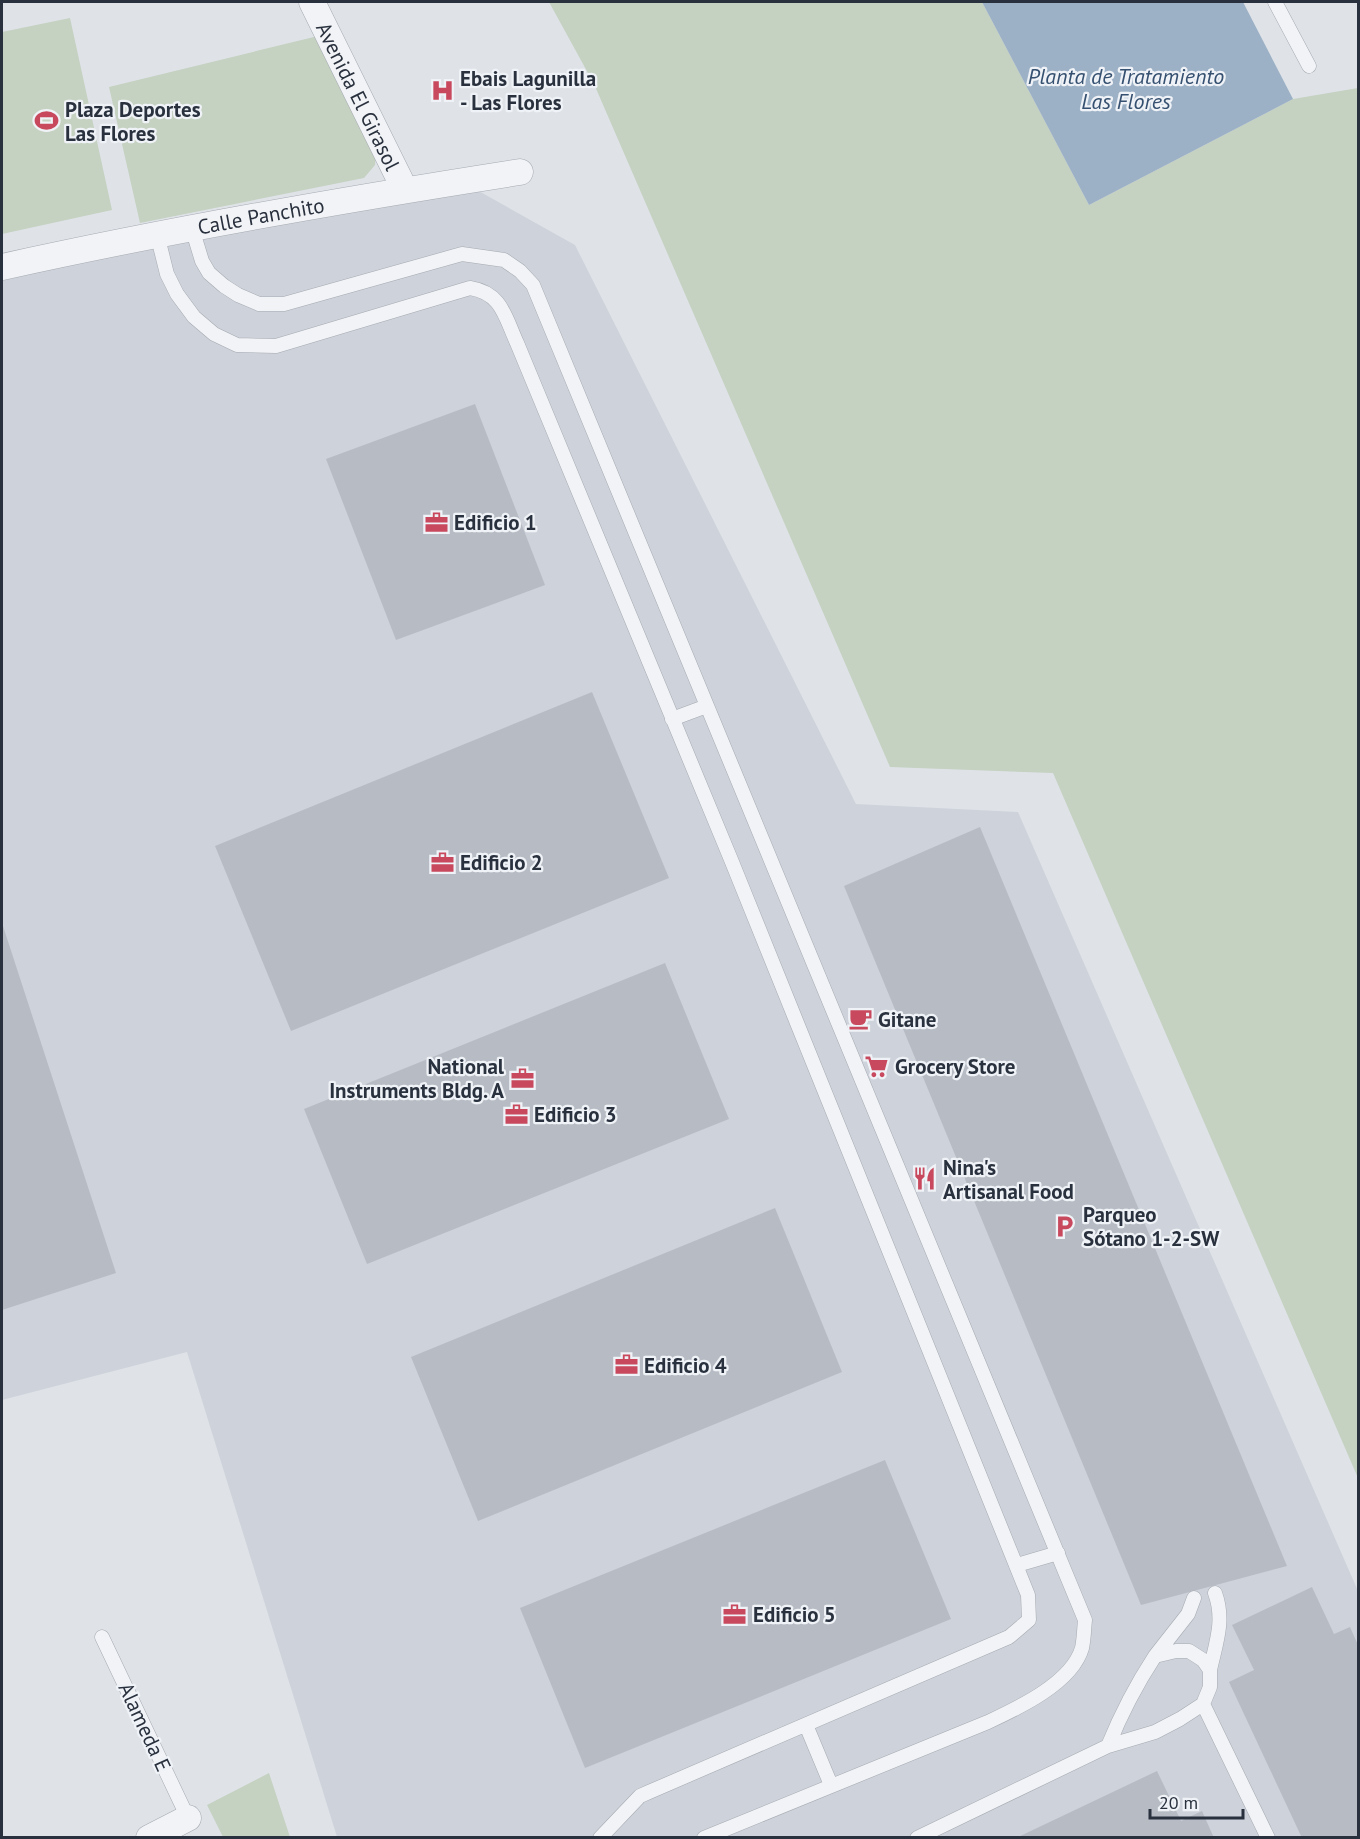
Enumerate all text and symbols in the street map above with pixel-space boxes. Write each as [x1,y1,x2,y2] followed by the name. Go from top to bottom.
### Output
[311,18,407,175] street label: Avenida El Girasol
[1028,62,1224,115] water label: Planta de Tratamiento Las Flores
[460,65,596,116] place label: Ebais Lagunilla - Las Flores
[429,77,455,103] hospital icon: Ebais Lagunilla - Las Flores
[65,96,201,147] place label: Plaza Deportes Las Flores
[34,108,60,134] sports icon: Plaza Deportes Las Flores
[195,191,326,240] street label: Calle Panchito
[423,509,449,535] office icon: Edificio 1
[454,509,537,536] place label: Edificio 1
[429,849,455,875] office icon: Edificio 2
[460,849,543,876] place label: Edificio 2
[847,1006,873,1032] cafe icon: Gitane
[878,1006,936,1033] place label: Gitane
[329,1053,505,1104] place label: National Instruments Bldg. A
[864,1053,890,1079] supermarket icon: Grocery Store
[895,1053,1015,1080] place label: Grocery Store
[509,1065,535,1091] office icon: National Instruments Bldg. A
[503,1101,529,1127] office icon: Edificio 3
[534,1101,617,1128] place label: Edificio 3
[943,1154,1074,1205] place label: Nina's Artisanal Food
[912,1166,938,1192] restaurant icon: Nina's Artisanal Food
[1083,1201,1220,1252] place label: Parqueo Sótano 1-2-SW
[1052,1213,1078,1239] parking icon: Parqueo Sótano 1-2-SW
[613,1352,639,1378] office icon: Edificio 4
[644,1352,727,1379] place label: Edificio 4
[722,1601,748,1627] office icon: Edificio 5
[753,1601,836,1628] place label: Edificio 5
[113,1678,177,1776] street label: Alameda E
[1150,1782,1243,1820] scale bar
[1159,1791,1198,1814] text: 20 m

